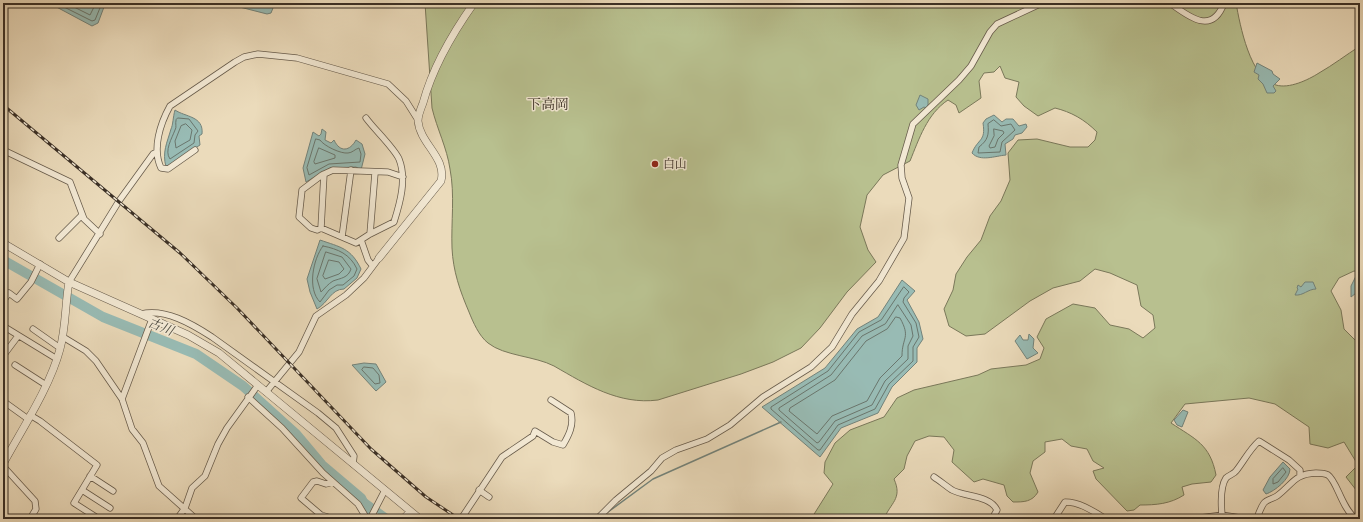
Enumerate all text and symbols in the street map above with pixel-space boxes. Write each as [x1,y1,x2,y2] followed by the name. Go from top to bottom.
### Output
[527,96,569,113] district label: 下高岡
[663,157,687,171] place label: 白山
[650,159,660,169] marker: 白山
[146,315,178,340] water label: 古川

